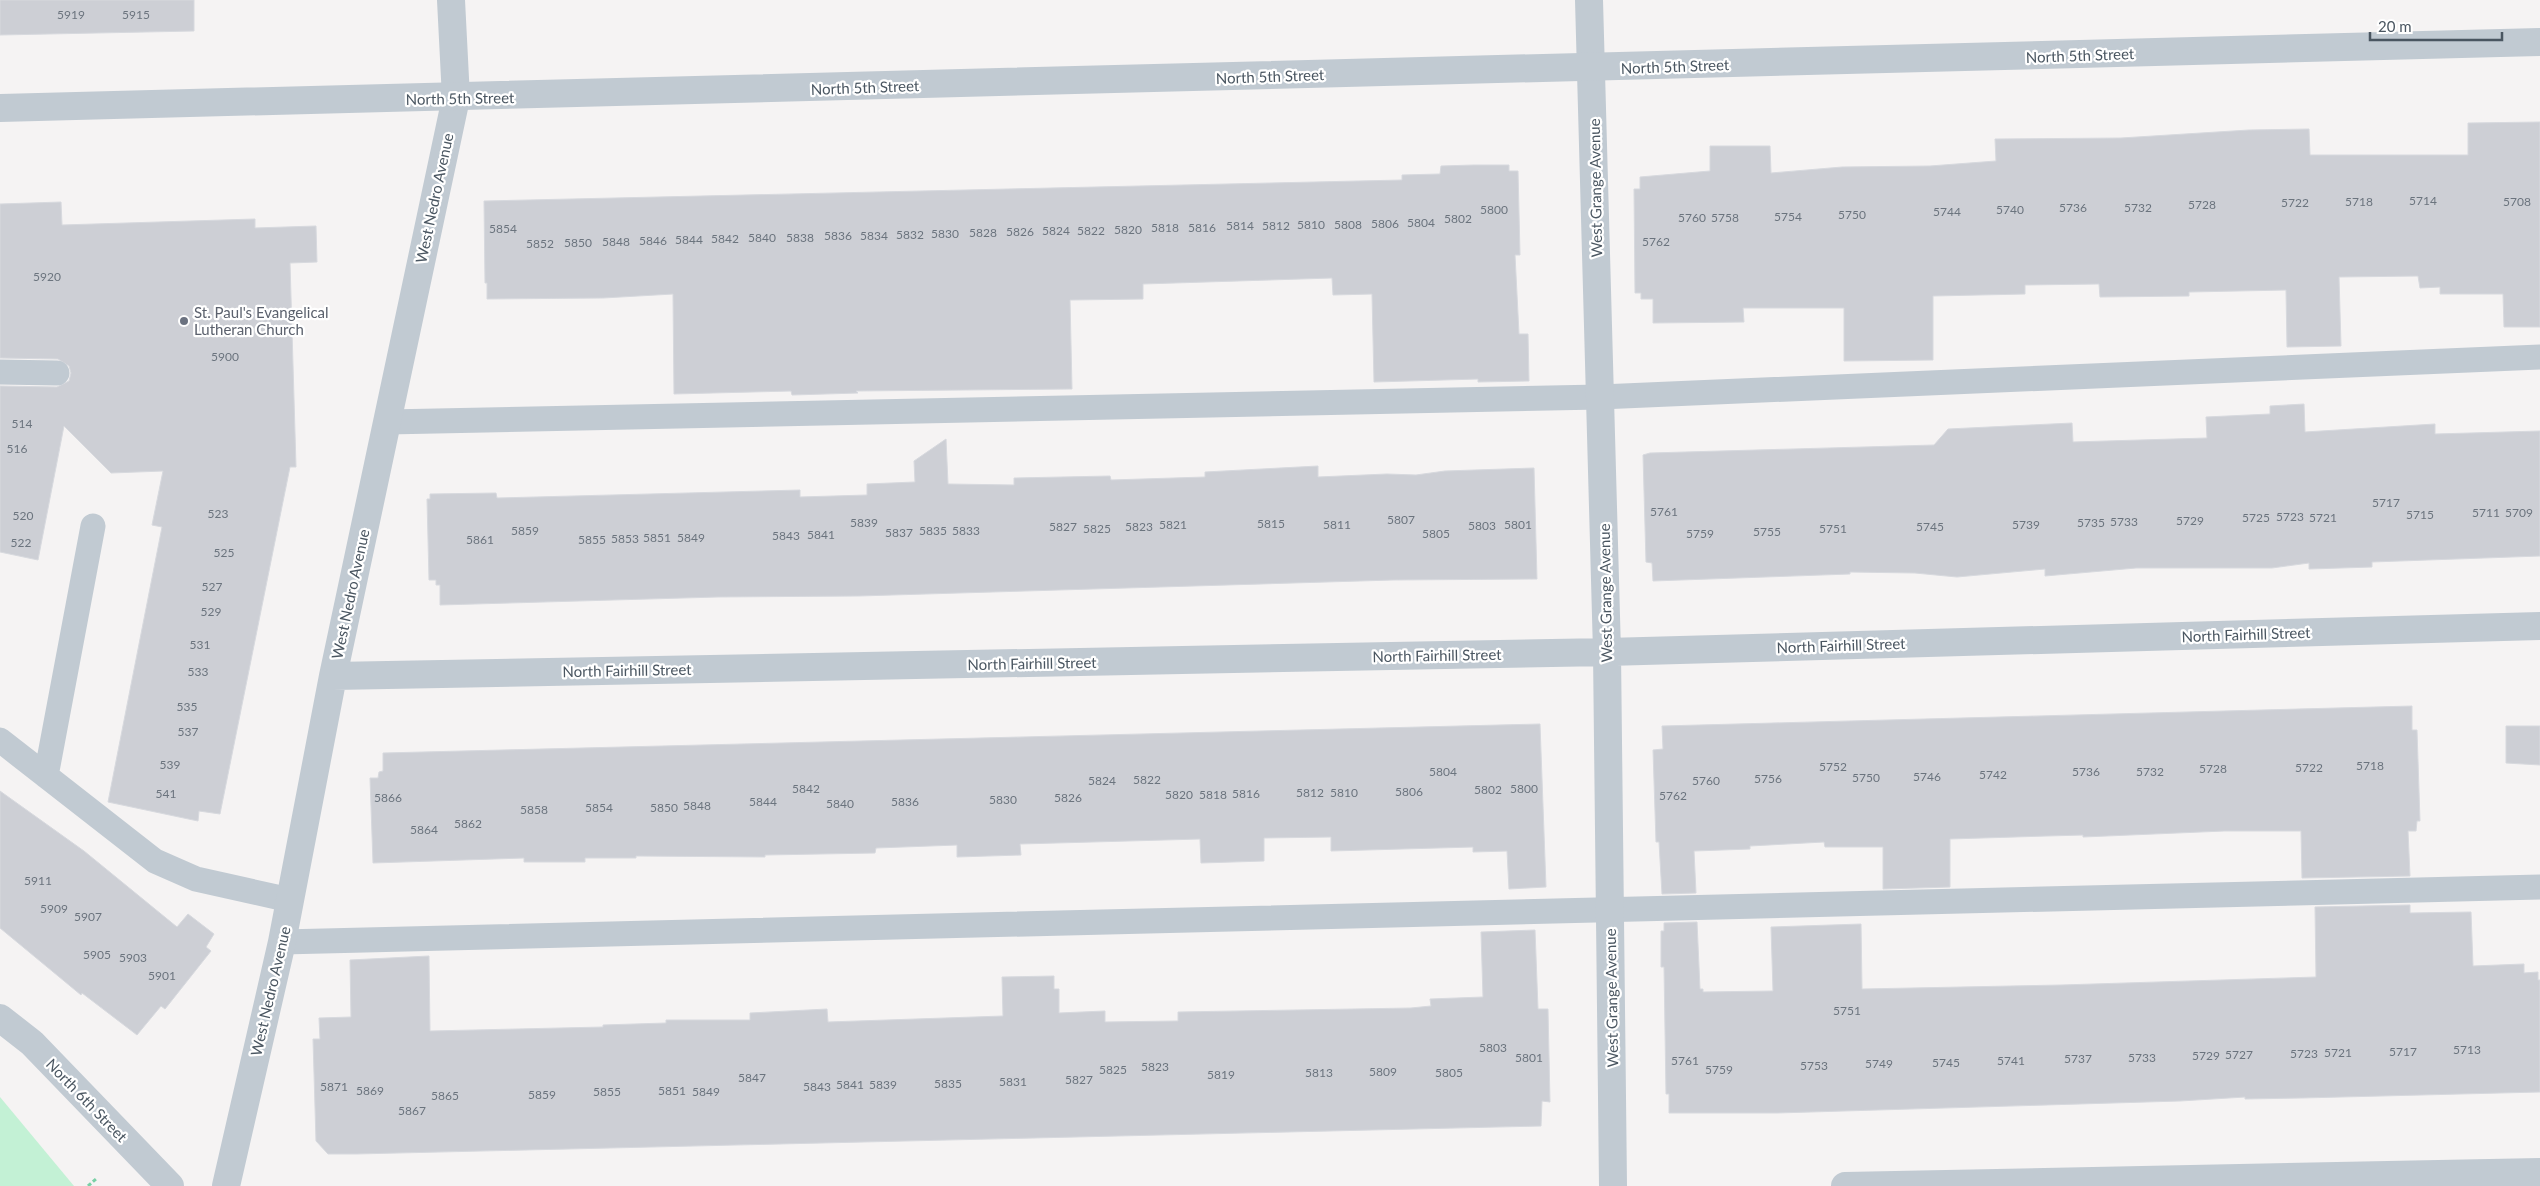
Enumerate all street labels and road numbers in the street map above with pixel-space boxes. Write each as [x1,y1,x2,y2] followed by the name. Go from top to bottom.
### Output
[2025,44,2135,66] street label: North 5th Street
[1620,55,1730,77] street label: North 5th Street
[1215,65,1325,87] street label: North 5th Street
[810,76,920,98] street label: North 5th Street
[406,88,515,108] street label: North 5th Street
[1585,118,1605,258] street label: West Grange Avenue
[411,131,457,265] street label: West Nedro Avenue
[1595,523,1615,663] street label: West Grange Avenue
[327,527,373,661] street label: West Nedro Avenue
[2181,623,2311,645] street label: North Fairhill Street
[1776,634,1906,656] street label: North Fairhill Street
[1372,645,1502,665] street label: North Fairhill Street
[967,653,1097,673] street label: North Fairhill Street
[562,660,692,680] street label: North Fairhill Street
[246,924,294,1058] street label: West Nedro Avenue
[1601,928,1621,1068] street label: West Grange Avenue
[43,1055,132,1146] street label: North 6th Street

